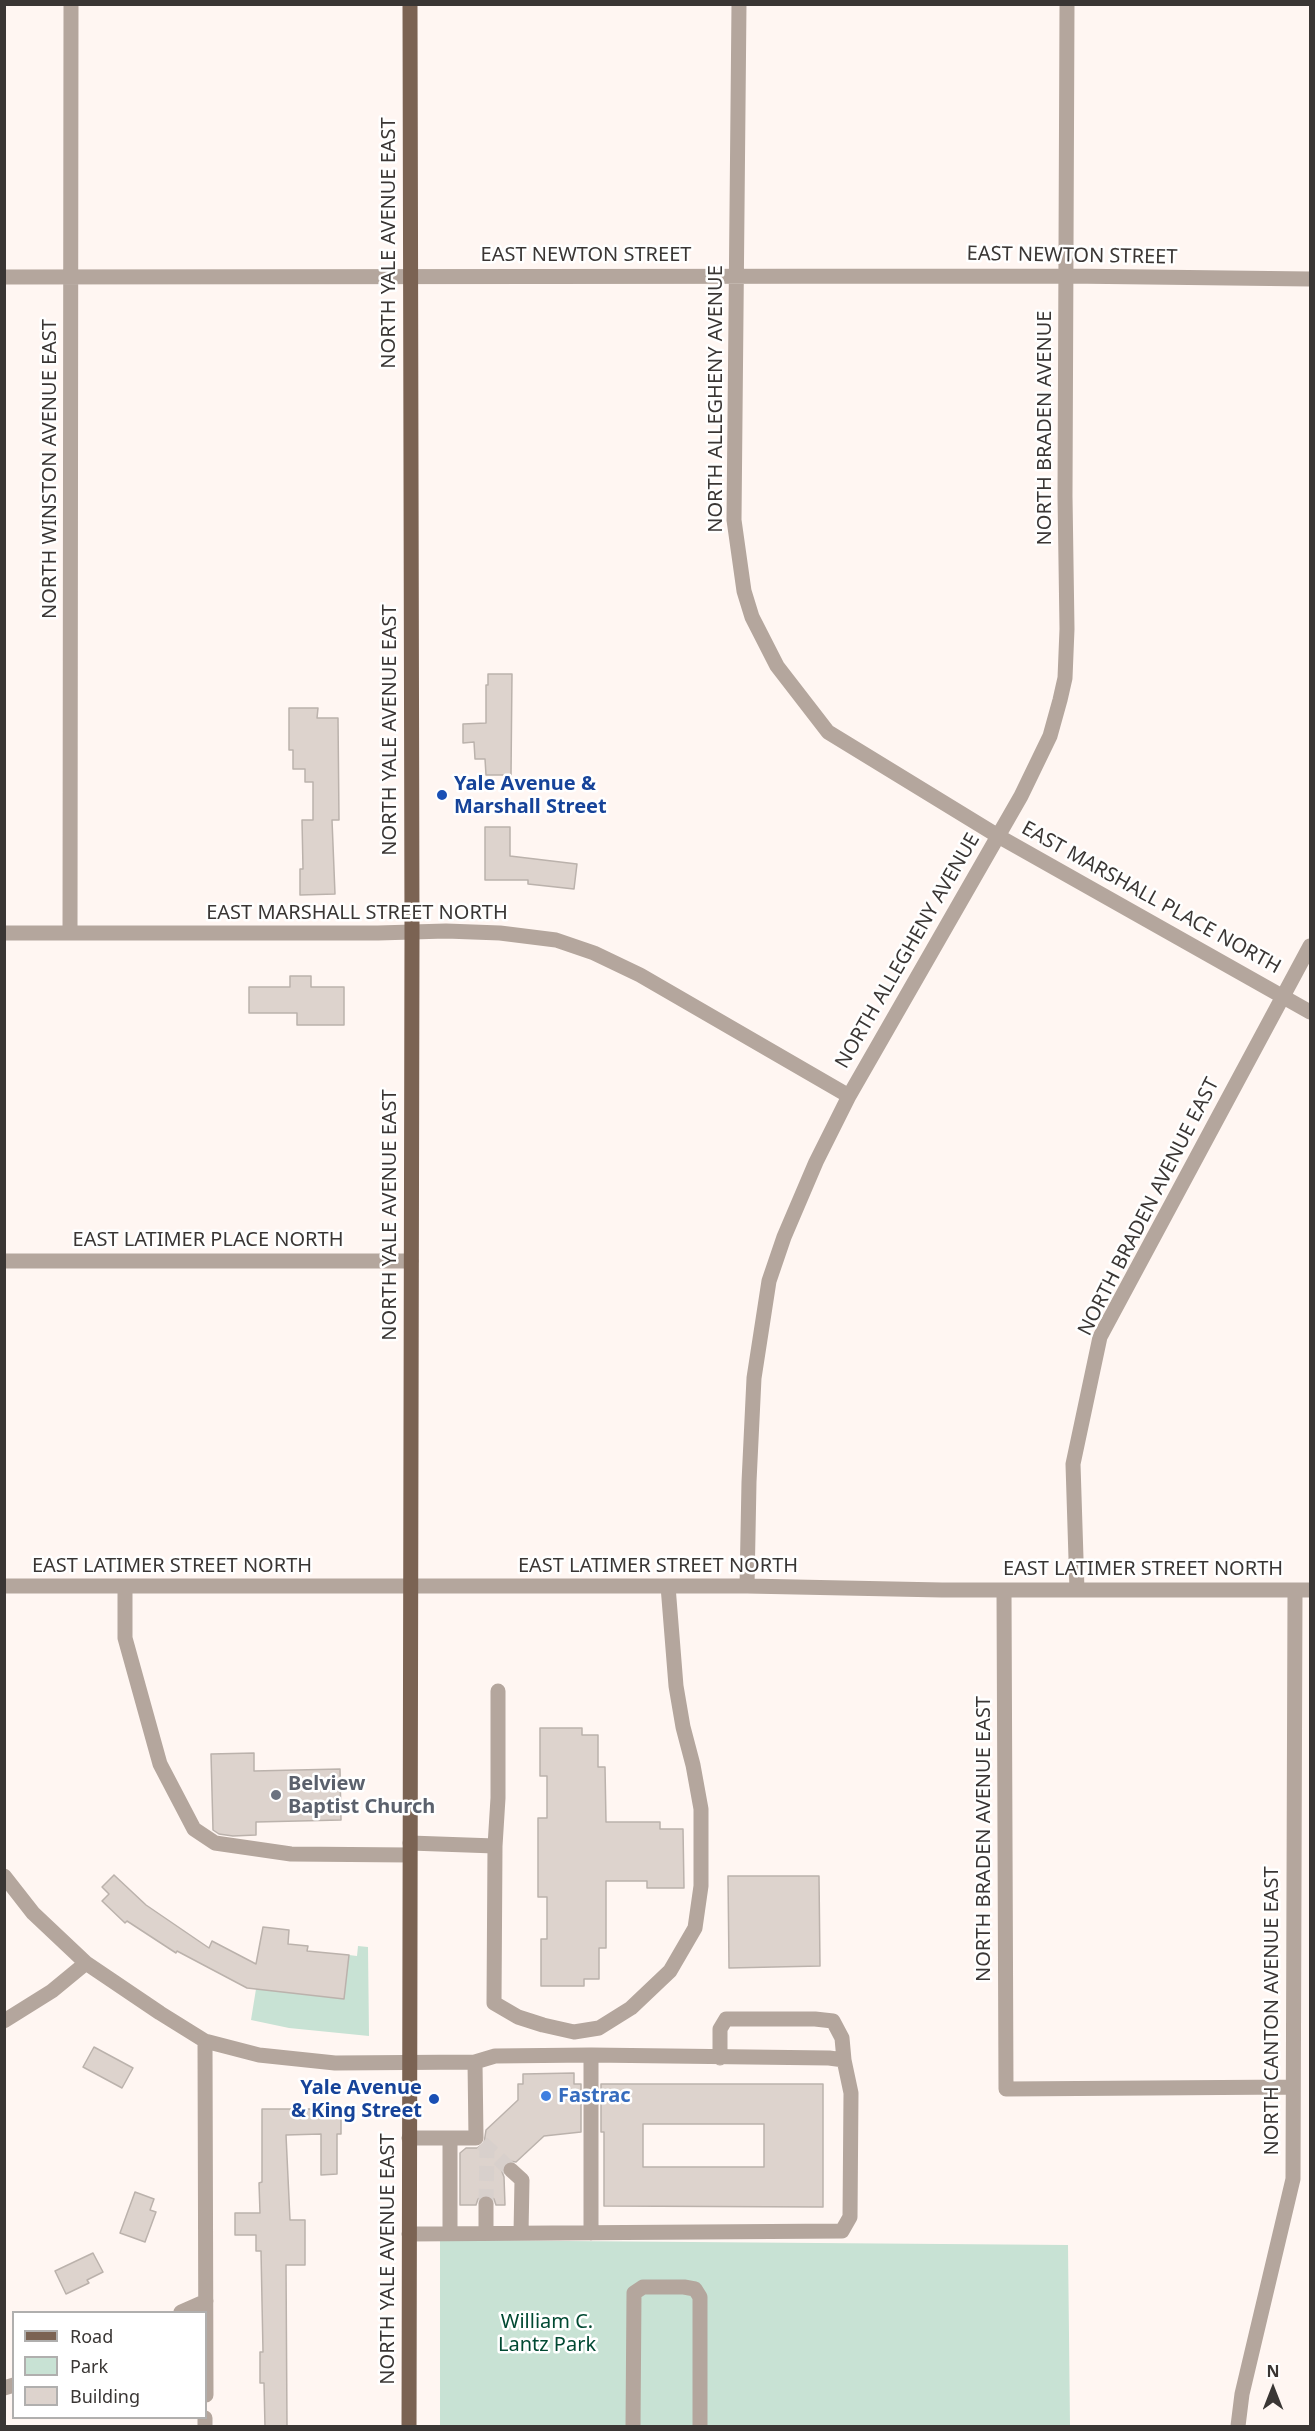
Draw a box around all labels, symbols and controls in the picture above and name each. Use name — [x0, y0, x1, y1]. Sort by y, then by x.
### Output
street label: NORTH YALE AVENUE EAST — [377, 117, 401, 369]
street label: EAST NEWTON STREET — [966, 242, 1178, 270]
street label: EAST NEWTON STREET — [481, 243, 691, 267]
street label: NORTH ALLEGHENY AVENUE — [704, 265, 728, 533]
street label: NORTH BRADEN AVENUE — [1033, 311, 1057, 545]
street label: NORTH WINSTON AVENUE EAST — [38, 319, 62, 619]
street label: NORTH YALE AVENUE EAST — [378, 604, 402, 856]
place label: Yale Avenue & Marshall Street — [454, 772, 607, 819]
marker: Yale Avenue & Marshall Street — [435, 788, 449, 802]
street label: EAST MARSHALL PLACE NORTH — [1017, 817, 1285, 979]
street label: NORTH ALLEGHENY AVENUE — [831, 829, 985, 1073]
street label: EAST MARSHALL STREET NORTH — [206, 901, 508, 925]
street label: NORTH BRADEN AVENUE EAST — [1073, 1074, 1225, 1340]
street label: NORTH YALE AVENUE EAST — [378, 1089, 402, 1341]
street label: EAST LATIMER PLACE NORTH — [73, 1228, 343, 1252]
street label: EAST LATIMER STREET NORTH — [32, 1554, 312, 1578]
street label: EAST LATIMER STREET NORTH — [518, 1554, 798, 1578]
street label: EAST LATIMER STREET NORTH — [1003, 1557, 1283, 1581]
street label: NORTH BRADEN AVENUE EAST — [972, 1696, 996, 1982]
place label: Belview Baptist Church — [288, 1772, 435, 1819]
marker: Belview Baptist Church — [269, 1788, 283, 1802]
street label: NORTH CANTON AVENUE EAST — [1260, 1867, 1284, 2155]
place label: Yale Avenue & King Street — [291, 2076, 422, 2123]
place label: Fastrac — [558, 2084, 631, 2108]
marker: Fastrac — [539, 2089, 553, 2103]
marker: Yale Avenue & King Street — [427, 2092, 441, 2106]
street label: NORTH YALE AVENUE EAST — [376, 2133, 400, 2385]
park label: William C. Lantz Park — [498, 2310, 596, 2357]
legend — [12, 2311, 207, 2419]
text: Road — [70, 2324, 113, 2348]
text: Park — [70, 2354, 108, 2378]
north arrow — [1243, 2359, 1303, 2419]
text: N — [1266, 2360, 1280, 2382]
text: Building — [70, 2384, 140, 2408]

